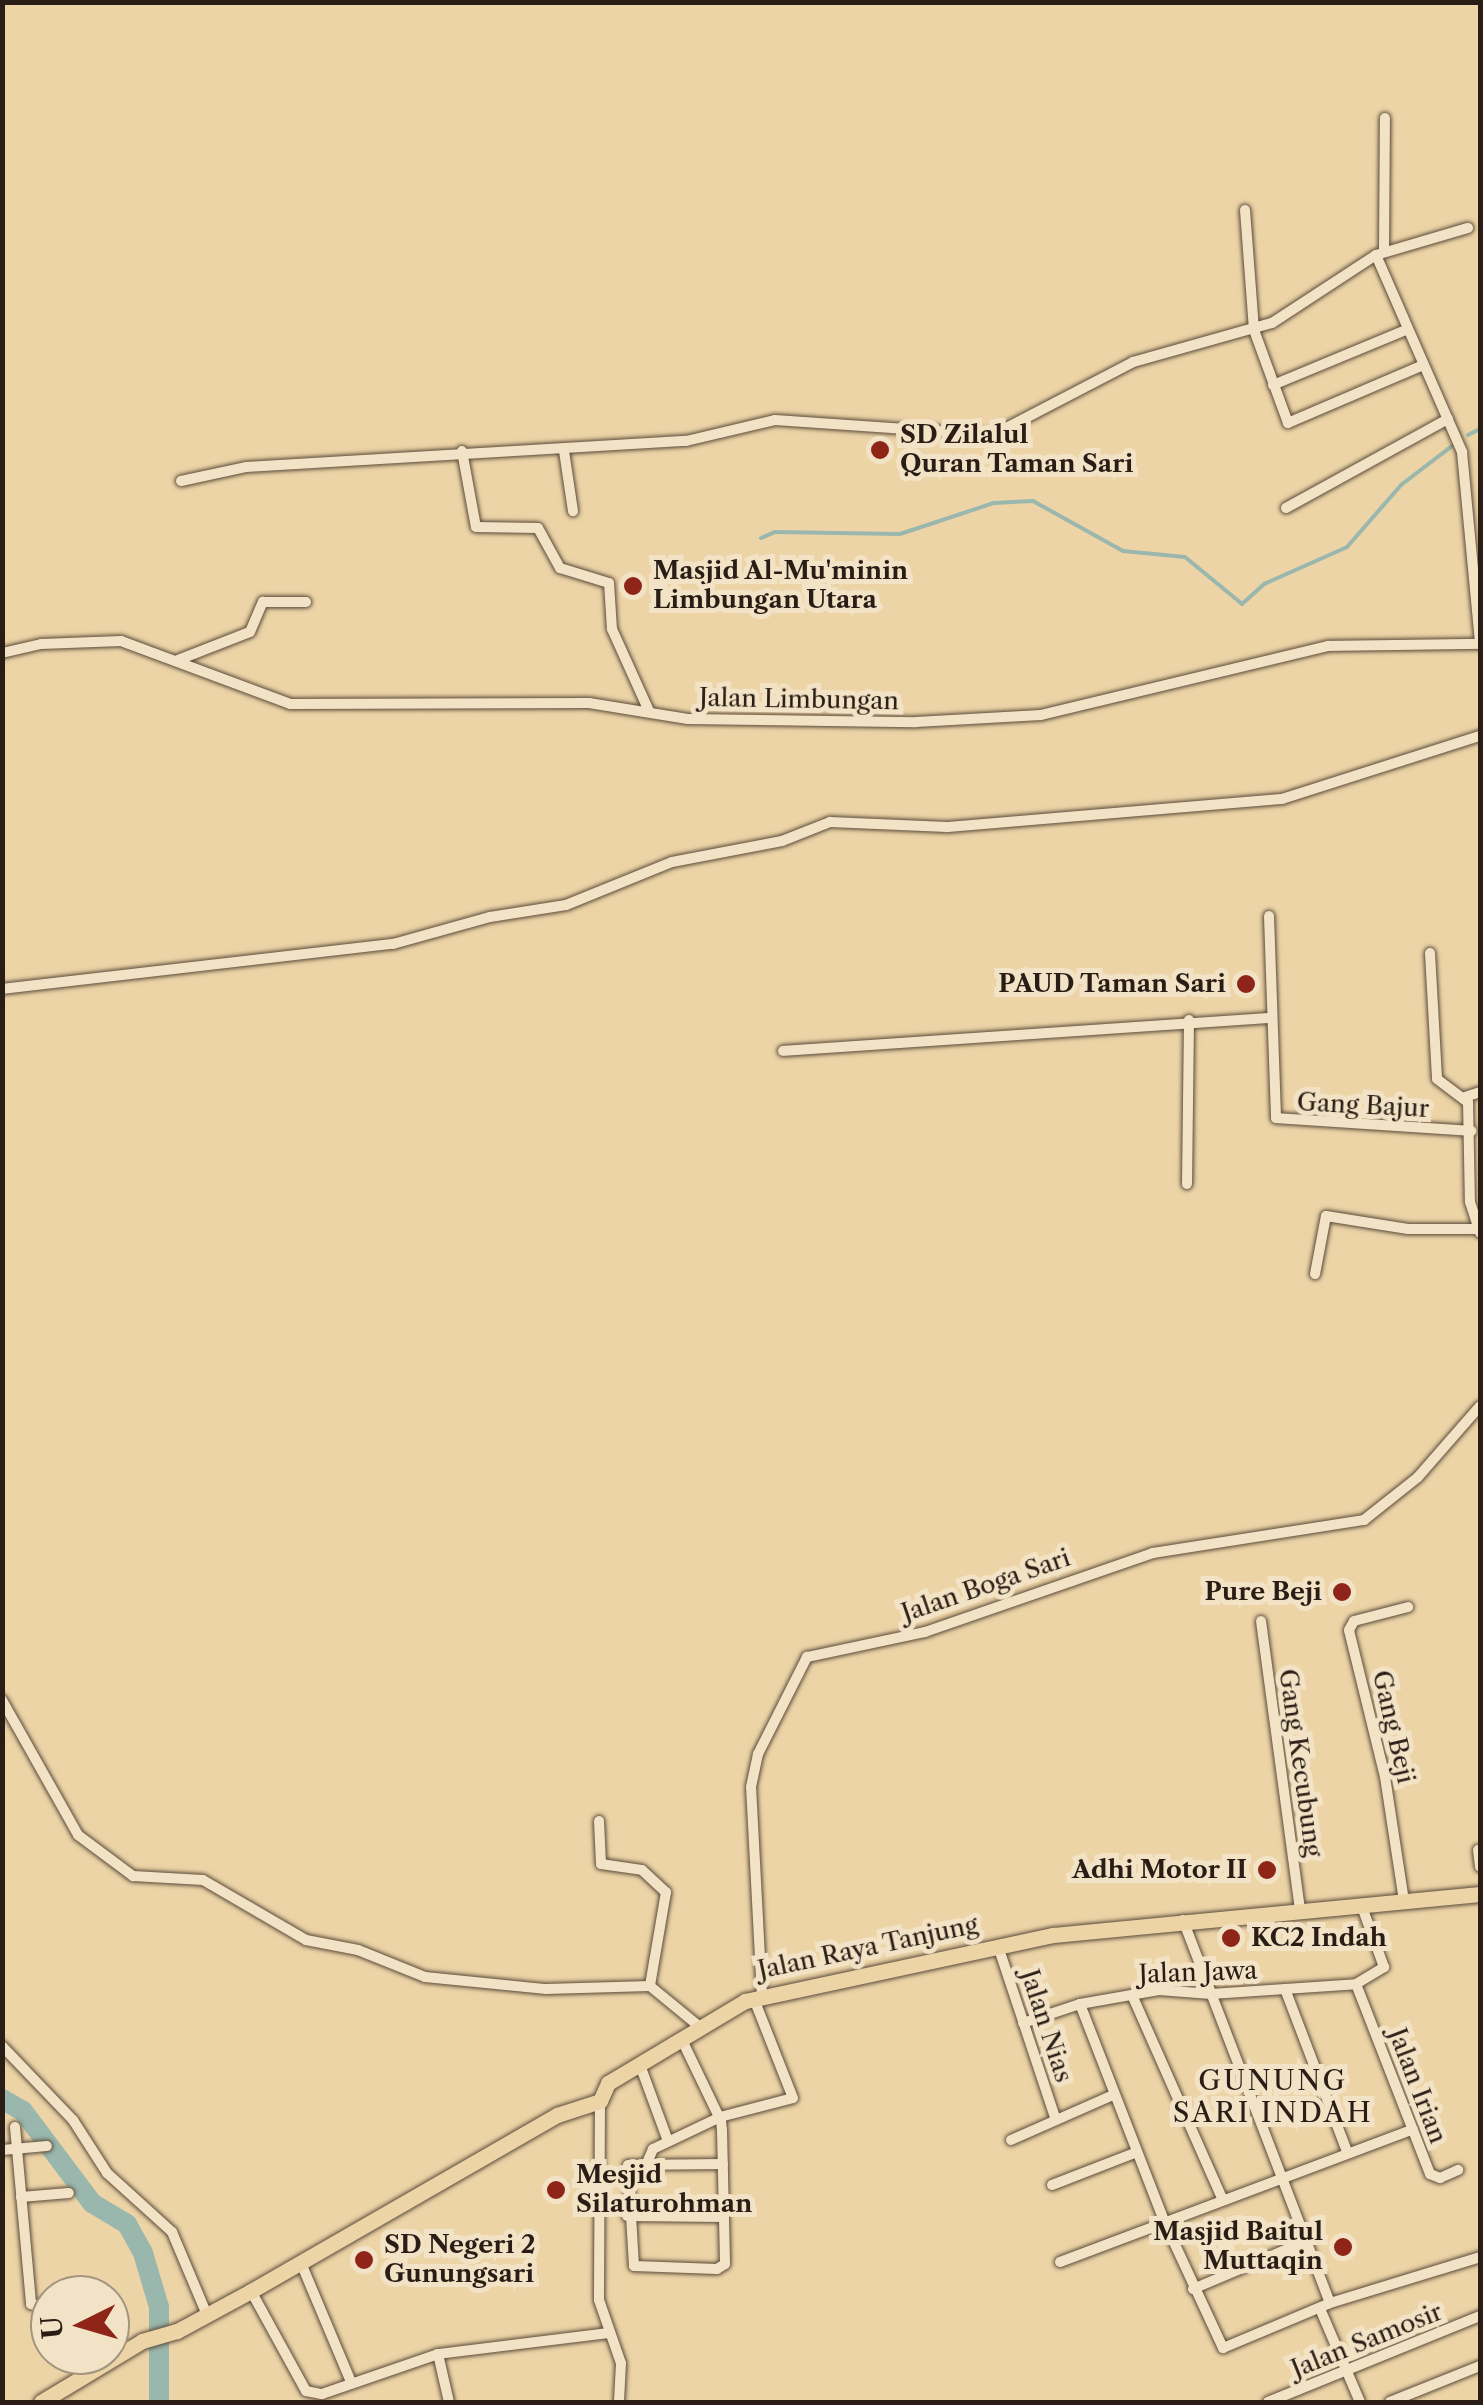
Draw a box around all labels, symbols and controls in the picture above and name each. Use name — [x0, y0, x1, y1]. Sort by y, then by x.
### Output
place label: SD Zilalul Quran Taman Sari — [900, 421, 1134, 480]
marker: SD Zilalul Quran Taman Sari — [869, 439, 891, 461]
place label: Masjid Al-Mu'minin Limbungan Utara — [653, 557, 909, 616]
marker: Masjid Al-Mu'minin Limbungan Utara — [622, 575, 644, 597]
street label: Jalan Limbungan — [699, 683, 899, 717]
place label: PAUD Taman Sari — [998, 969, 1226, 999]
marker: PAUD Taman Sari — [1235, 973, 1257, 995]
street label: Gang Bajur — [1296, 1088, 1430, 1124]
street label: Jalan Boga Sari — [898, 1543, 1074, 1629]
place label: Pure Beji — [1205, 1577, 1322, 1607]
marker: Pure Beji — [1331, 1581, 1353, 1603]
street label: Gang Kecubung — [1272, 1667, 1328, 1859]
street label: Gang Beji — [1365, 1668, 1421, 1786]
place label: Adhi Motor II — [1072, 1855, 1247, 1885]
marker: Adhi Motor II — [1256, 1859, 1278, 1881]
street label: Jalan Raya Tanjung — [755, 1910, 981, 1986]
place label: KC2 Indah — [1251, 1923, 1387, 1953]
marker: KC2 Indah — [1220, 1927, 1242, 1949]
street label: Jalan Jawa — [1138, 1956, 1258, 1990]
street label: Jalan Nias — [1014, 1966, 1078, 2086]
street label: Jalan Irian — [1381, 2024, 1453, 2148]
district label: GUNUNG SARI INDAH — [1173, 2063, 1373, 2129]
place label: Mesjid Silaturohman — [576, 2161, 752, 2220]
marker: Mesjid Silaturohman — [545, 2179, 567, 2201]
place label: Masjid Baitul Muttaqin — [1153, 2218, 1323, 2277]
place label: SD Negeri 2 Gunungsari — [384, 2231, 535, 2290]
marker: Masjid Baitul Muttaqin — [1332, 2236, 1354, 2258]
marker: SD Negeri 2 Gunungsari — [353, 2249, 375, 2271]
north arrow — [30, 2275, 130, 2375]
street label: Jalan Samosir — [1287, 2297, 1447, 2385]
text: U — [34, 2315, 70, 2340]

